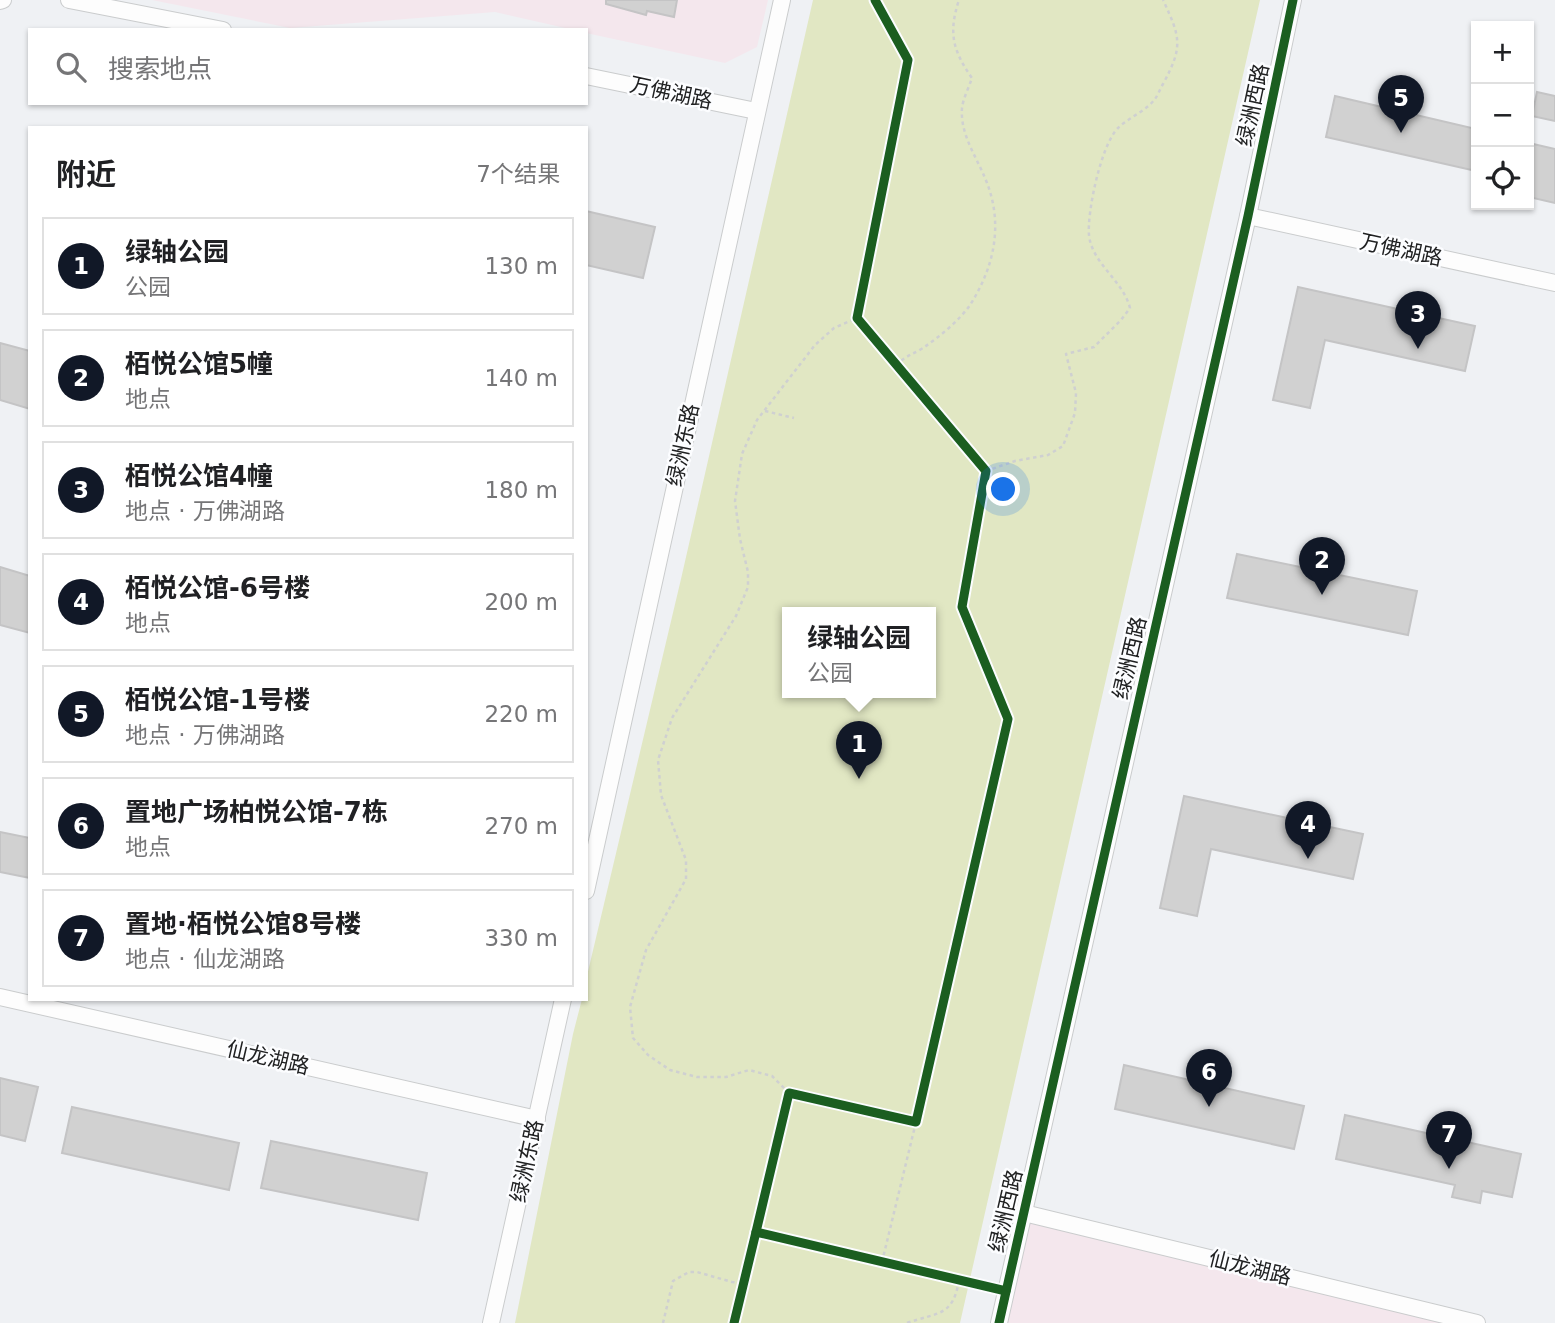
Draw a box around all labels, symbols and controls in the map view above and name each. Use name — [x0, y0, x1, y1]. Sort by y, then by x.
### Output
map controls — [1471, 21, 1534, 210]
button: + — [1471, 21, 1534, 84]
search box — [28, 28, 588, 105]
icon: search — [52, 48, 90, 86]
text: 搜索地点 — [108, 54, 212, 84]
street label: 绿洲西路 — [1233, 61, 1273, 149]
street label: 万佛湖路 — [627, 73, 715, 113]
pin: 5 — [1378, 75, 1424, 133]
button: − — [1471, 84, 1534, 147]
button: locate — [1471, 147, 1534, 210]
text: 附近 — [56, 157, 116, 192]
text: 7个结果 — [476, 161, 560, 187]
street label: 万佛湖路 — [1357, 230, 1445, 270]
text: 绿轴公园 — [125, 237, 229, 267]
text: 1 — [73, 253, 89, 279]
text: 130 m — [484, 253, 558, 279]
text: 公园 — [125, 274, 171, 300]
pin: 3 — [1395, 291, 1441, 349]
text: 栢悦公馆5幢 — [125, 349, 273, 379]
text: 2 — [73, 365, 89, 391]
text: 140 m — [484, 365, 558, 391]
text: 地点 — [125, 386, 171, 412]
street label: 绿洲东路 — [663, 401, 703, 489]
text: 栢悦公馆4幢 — [125, 461, 273, 491]
your location — [986, 472, 1020, 506]
text: 3 — [73, 477, 89, 503]
text: 180 m — [484, 477, 558, 503]
text: 地点 · 万佛湖路 — [125, 498, 285, 524]
pin: 2 — [1299, 537, 1345, 595]
text: 栢悦公馆-6号楼 — [125, 573, 310, 603]
text: 4 — [73, 589, 89, 615]
text: 200 m — [484, 589, 558, 615]
popup — [782, 607, 936, 698]
text: 地点 — [125, 610, 171, 636]
street label: 绿洲西路 — [1109, 614, 1151, 702]
text: 绿轴公园 — [807, 623, 911, 653]
text: 公园 — [807, 660, 853, 686]
text: 栢悦公馆-1号楼 — [125, 685, 310, 715]
text: 5 — [73, 701, 89, 727]
text: 220 m — [484, 701, 558, 727]
pin: 1 — [836, 721, 882, 779]
text: 地点 · 万佛湖路 — [125, 722, 285, 748]
text: 置地广场柏悦公馆-7栋 — [125, 797, 388, 827]
pin: 4 — [1285, 801, 1331, 859]
text: 6 — [73, 813, 89, 839]
text: 270 m — [484, 813, 558, 839]
text: 地点 — [125, 834, 171, 860]
text: 置地·栢悦公馆8号楼 — [125, 909, 361, 939]
text: 7 — [73, 925, 89, 951]
text: 330 m — [484, 925, 558, 951]
text: 地点 · 仙龙湖路 — [125, 946, 285, 972]
street label: 仙龙湖路 — [224, 1037, 312, 1079]
pin: 6 — [1186, 1049, 1232, 1107]
pin: 7 — [1426, 1111, 1472, 1169]
street label: 绿洲东路 — [507, 1117, 547, 1205]
street label: 绿洲西路 — [985, 1167, 1027, 1255]
street label: 仙龙湖路 — [1206, 1246, 1294, 1290]

